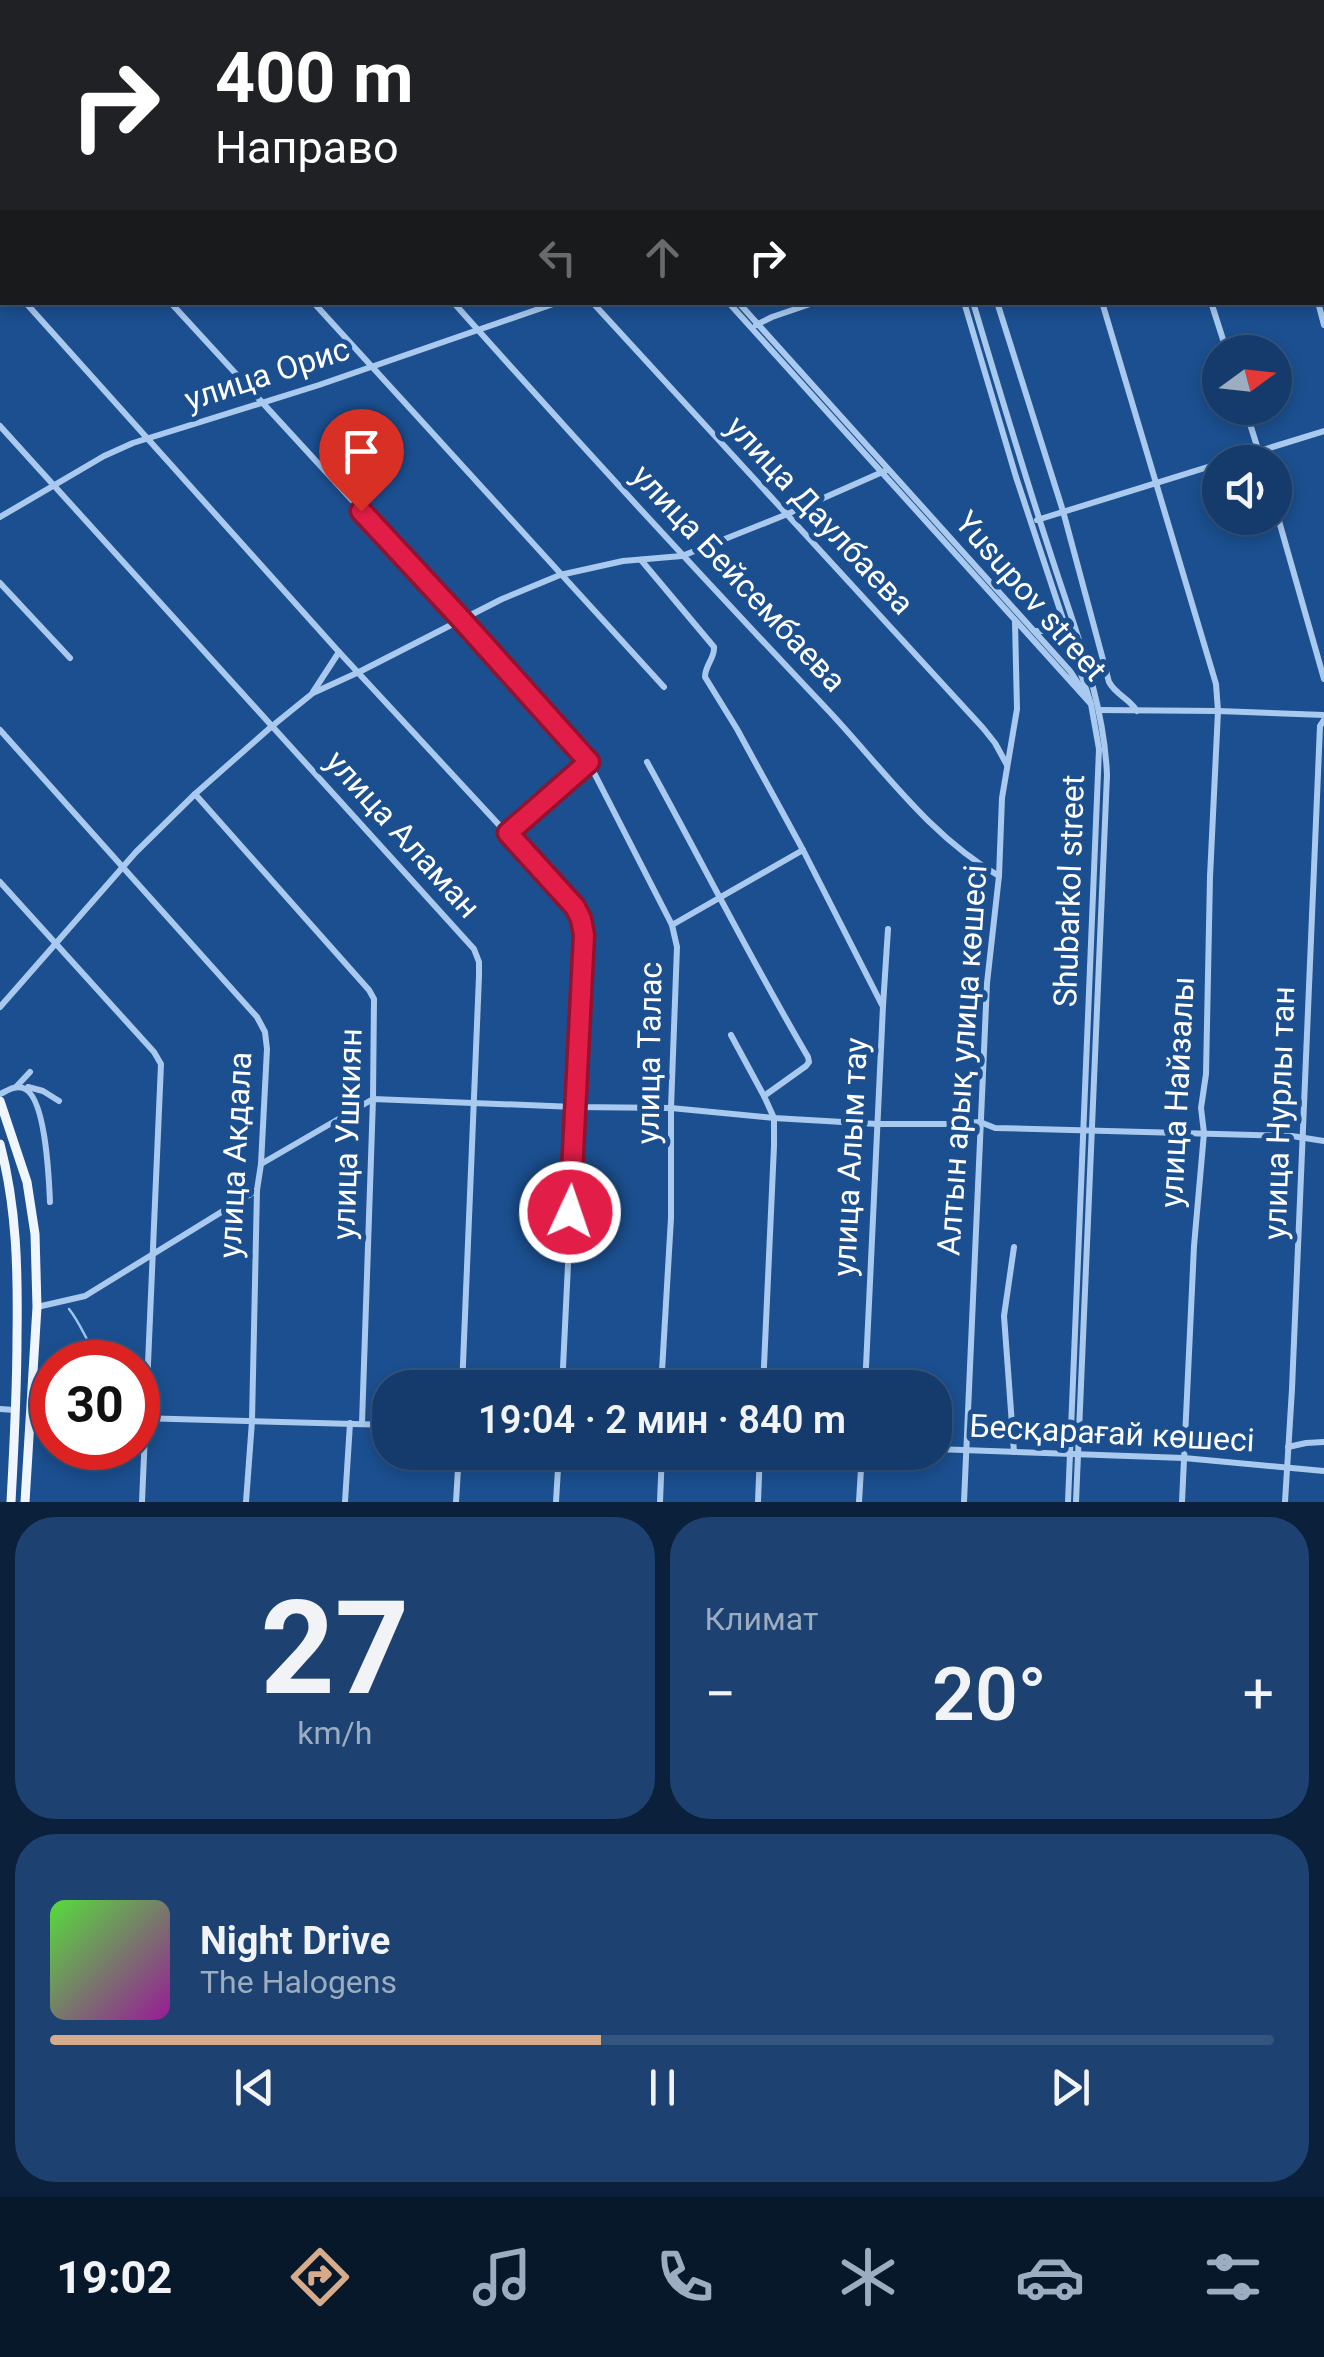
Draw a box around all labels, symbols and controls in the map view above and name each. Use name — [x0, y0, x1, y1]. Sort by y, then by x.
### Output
text: 400 m — [215, 37, 414, 119]
icon: right — [50, 40, 180, 170]
text: Направо — [215, 121, 399, 174]
icon: left — [530, 230, 585, 285]
icon: ahead — [635, 230, 690, 285]
icon: right — [740, 230, 795, 285]
street label: улица Орис — [180, 330, 354, 418]
north arrow — [1202, 335, 1292, 425]
map controls — [1202, 335, 1292, 535]
street label: улица Даулбаева — [718, 408, 922, 622]
pin — [319, 409, 404, 512]
icon: arrive — [334, 424, 389, 479]
button: sound — [1202, 445, 1292, 535]
street label: улица Бейсембаева — [624, 457, 854, 699]
street label: Yusupov street — [947, 504, 1115, 688]
street label: улица Аламан — [318, 742, 488, 926]
street label: Shubarkol street — [1046, 774, 1092, 1008]
street label: Алтын арық улица көшесі — [929, 863, 995, 1257]
street label: улица Талас — [628, 961, 670, 1145]
street label: улица Найзалы — [1152, 975, 1202, 1209]
street label: улица Нурлы тан — [1256, 986, 1302, 1240]
street label: улица Ушкиян — [324, 1027, 370, 1241]
street label: улица Алым тау — [825, 1036, 875, 1278]
street label: улица Акдала — [211, 1051, 259, 1259]
position arrow — [518, 1160, 622, 1264]
speed limit sign: 30 — [30, 1340, 160, 1470]
text: 19:04 · 2 мин · 840 m — [478, 1398, 846, 1442]
street label: Бесқарағай көшесі — [968, 1407, 1256, 1459]
text: 27 — [260, 1572, 409, 1725]
text: Климат — [705, 1600, 818, 1638]
text: 20° — [932, 1650, 1047, 1738]
text: − — [705, 1662, 736, 1726]
text: + — [1243, 1662, 1274, 1726]
text: km/h — [297, 1714, 372, 1752]
text: Night Drive — [200, 1919, 390, 1963]
text: The Halogens — [200, 1963, 397, 2001]
icon: previous — [227, 2060, 282, 2115]
icon: pause — [635, 2060, 690, 2115]
icon: next — [1043, 2060, 1098, 2115]
icon: directions — [285, 2242, 355, 2312]
icon: music — [467, 2242, 537, 2312]
icon: phone — [650, 2242, 720, 2312]
icon: climate — [833, 2242, 903, 2312]
icon: car — [1015, 2242, 1085, 2312]
icon: filters — [1198, 2242, 1268, 2312]
text: 19:02 — [56, 2251, 172, 2304]

